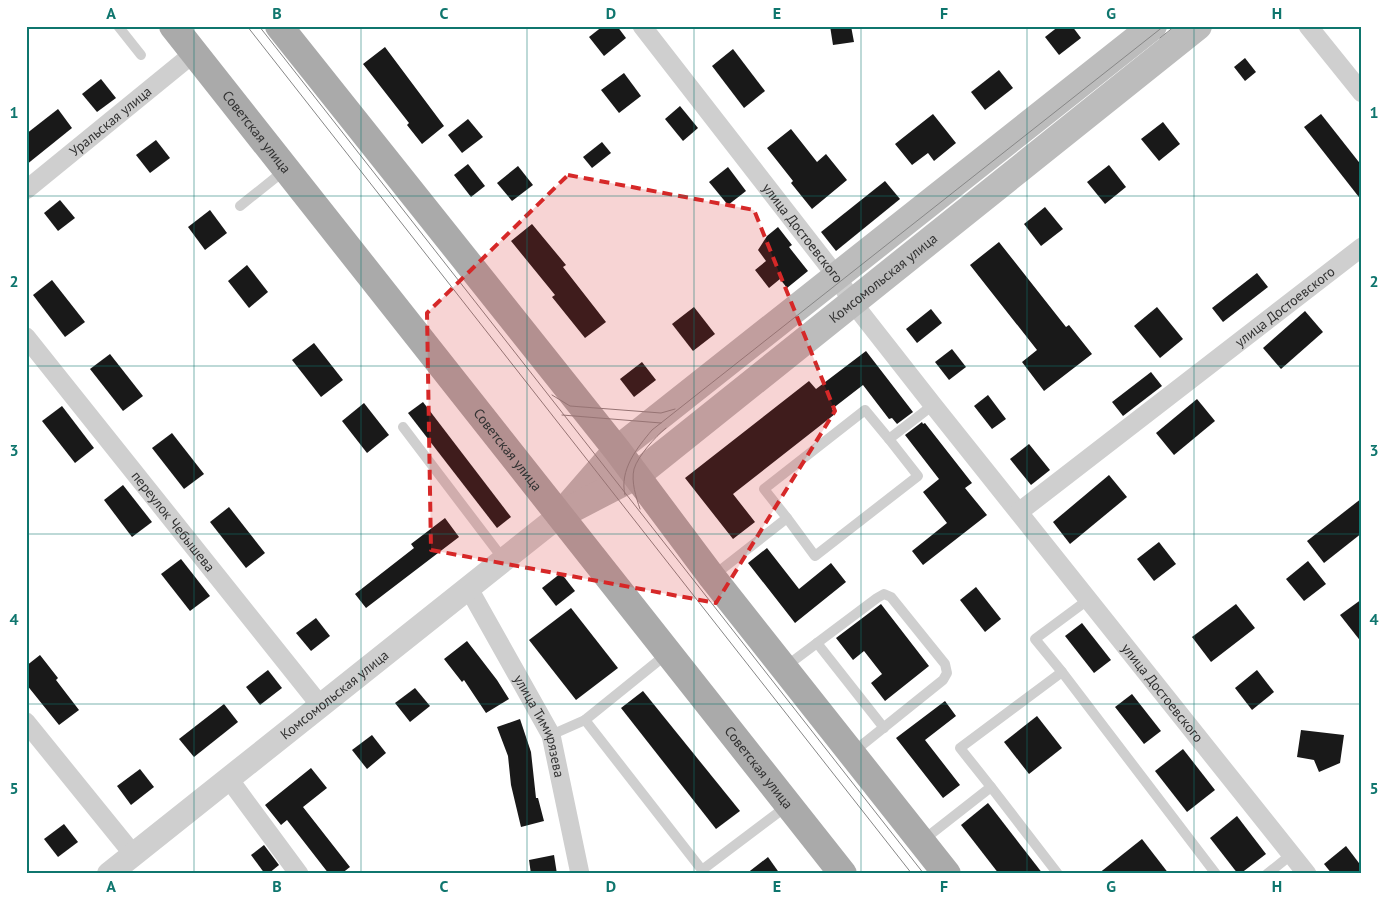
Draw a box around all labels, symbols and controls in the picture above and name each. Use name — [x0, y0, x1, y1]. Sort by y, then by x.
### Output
text: A — [106, 3, 116, 23]
text: B — [272, 3, 282, 23]
text: C — [440, 3, 449, 23]
text: D — [606, 3, 616, 23]
text: E — [773, 3, 781, 23]
text: F — [940, 3, 948, 23]
text: G — [1106, 3, 1116, 23]
text: H — [1272, 3, 1282, 23]
street label: Уральская улица — [66, 82, 155, 160]
street label: Советская улица — [218, 87, 295, 177]
text: 1 — [9, 102, 19, 122]
text: 1 — [1369, 102, 1379, 122]
street label: улица Достоевского — [758, 179, 847, 286]
street label: Комсомольская улица — [825, 229, 941, 327]
street label: улица Достоевского — [1231, 262, 1338, 351]
text: 2 — [9, 271, 19, 291]
text: 2 — [1369, 271, 1379, 291]
street label: Советская улица — [470, 405, 546, 495]
text: 3 — [9, 440, 19, 460]
text: 3 — [1369, 440, 1379, 460]
street label: переулок Чебышева — [128, 467, 219, 576]
text: 4 — [9, 609, 19, 629]
text: 4 — [1369, 609, 1379, 629]
street label: улица Достоевского — [1118, 640, 1207, 746]
street label: Комсомольская улица — [276, 646, 392, 743]
street label: улица Тимирязева — [510, 671, 569, 779]
street label: Советская улица — [721, 722, 797, 813]
text: 5 — [9, 778, 19, 798]
text: 5 — [1369, 778, 1379, 798]
text: A — [106, 876, 116, 896]
text: B — [272, 876, 282, 896]
text: C — [440, 876, 449, 896]
text: D — [606, 876, 616, 896]
text: E — [773, 876, 781, 896]
text: F — [940, 876, 948, 896]
text: G — [1106, 876, 1116, 896]
text: H — [1272, 876, 1282, 896]

